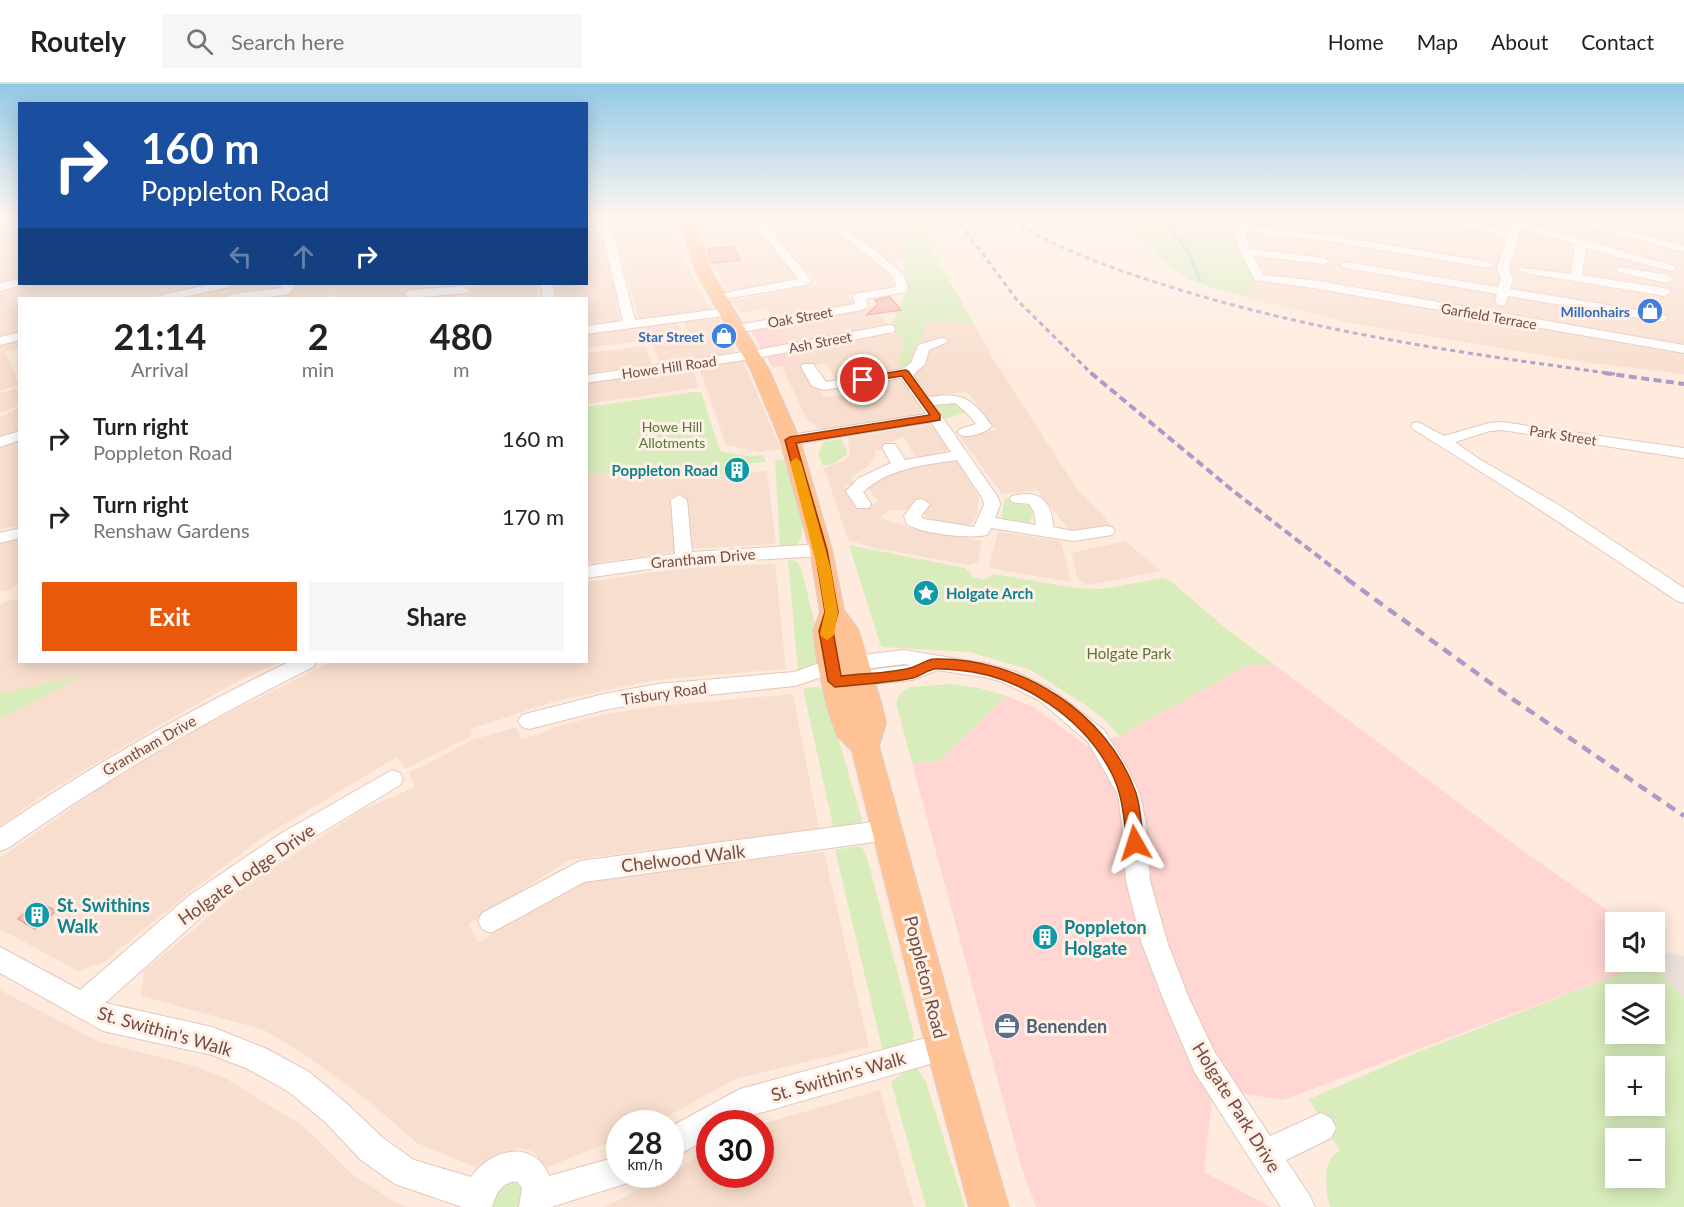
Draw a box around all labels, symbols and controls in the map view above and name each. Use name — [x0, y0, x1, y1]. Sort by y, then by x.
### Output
search box — [162, 14, 582, 68]
text: Routely — [30, 24, 126, 58]
icon: search — [183, 25, 216, 58]
text: Search here — [231, 28, 344, 55]
text: Home — [1328, 29, 1384, 54]
text: Map — [1417, 29, 1458, 54]
text: About — [1491, 29, 1548, 54]
text: Contact — [1581, 29, 1654, 54]
text: 160 m — [141, 123, 259, 173]
icon: right — [42, 126, 120, 204]
text: Poppleton Road — [141, 174, 329, 207]
icon: left — [224, 240, 257, 273]
icon: ahead — [287, 240, 320, 273]
icon: right — [350, 240, 383, 273]
shop icon: Millonhairs — [1635, 296, 1665, 326]
street label: Garfield Terrace — [1440, 299, 1538, 333]
street label: Oak Street — [766, 303, 834, 331]
place label: Millonhairs — [1561, 303, 1630, 320]
text: 21:14 — [114, 314, 206, 358]
text: 2 — [308, 314, 329, 358]
text: 480 — [430, 314, 492, 358]
shop icon: Star Street — [709, 321, 739, 351]
place label: Star Street — [638, 328, 705, 345]
street label: Ash Street — [787, 328, 853, 356]
street label: Howe Hill Road — [621, 352, 717, 382]
pin — [837, 354, 888, 405]
text: Arrival — [131, 357, 189, 381]
text: min — [302, 357, 334, 381]
text: m — [453, 357, 469, 381]
icon: arrive — [846, 363, 879, 396]
text: Turn right — [93, 413, 188, 440]
park label: Howe Hill Allotments — [639, 418, 705, 451]
street label: Park Street — [1528, 421, 1598, 449]
icon: right — [42, 422, 75, 455]
text: 160 m — [502, 425, 564, 452]
text: Poppleton Road — [93, 440, 233, 464]
building icon: Poppleton Road — [722, 455, 752, 485]
place label: Poppleton Road — [612, 461, 718, 479]
text: Turn right — [93, 491, 188, 518]
icon: right — [42, 500, 75, 533]
text: 170 m — [502, 503, 564, 530]
text: Renshaw Gardens — [93, 518, 250, 542]
street label: Grantham Drive — [650, 544, 756, 572]
place icon: Holgate Arch — [911, 578, 941, 608]
button: Exit — [42, 582, 297, 651]
button: Share — [309, 582, 564, 651]
place label: Holgate Arch — [946, 584, 1033, 602]
park label: Holgate Park — [1087, 644, 1172, 662]
street label: Tisbury Road — [620, 678, 708, 708]
street label: Grantham Drive — [99, 711, 199, 779]
position arrow — [1103, 811, 1167, 875]
street label: Holgate Lodge Drive — [173, 819, 319, 929]
street label: Chelwood Walk — [620, 839, 747, 877]
place label: St. Swithins Walk — [57, 894, 150, 937]
building icon: St. Swithins Walk — [22, 900, 52, 930]
map controls — [1605, 912, 1665, 1188]
button: sound — [1605, 912, 1665, 972]
street label: Poppleton Road — [900, 913, 952, 1041]
place label: Poppleton Holgate — [1064, 916, 1147, 959]
building icon: Poppleton Holgate — [1030, 922, 1060, 952]
button: layers — [1605, 984, 1665, 1044]
street label: St. Swithin's Walk — [95, 1001, 236, 1061]
office icon: Benenden — [992, 1011, 1022, 1041]
place label: Benenden — [1026, 1015, 1107, 1037]
street label: Holgate Park Drive — [1188, 1038, 1286, 1176]
street label: St. Swithin's Walk — [768, 1046, 909, 1106]
button: + — [1605, 1056, 1665, 1116]
speed limit sign: 30 — [696, 1110, 774, 1188]
text: 28 — [628, 1124, 662, 1160]
button: − — [1605, 1128, 1665, 1188]
text: km/h — [627, 1155, 663, 1173]

